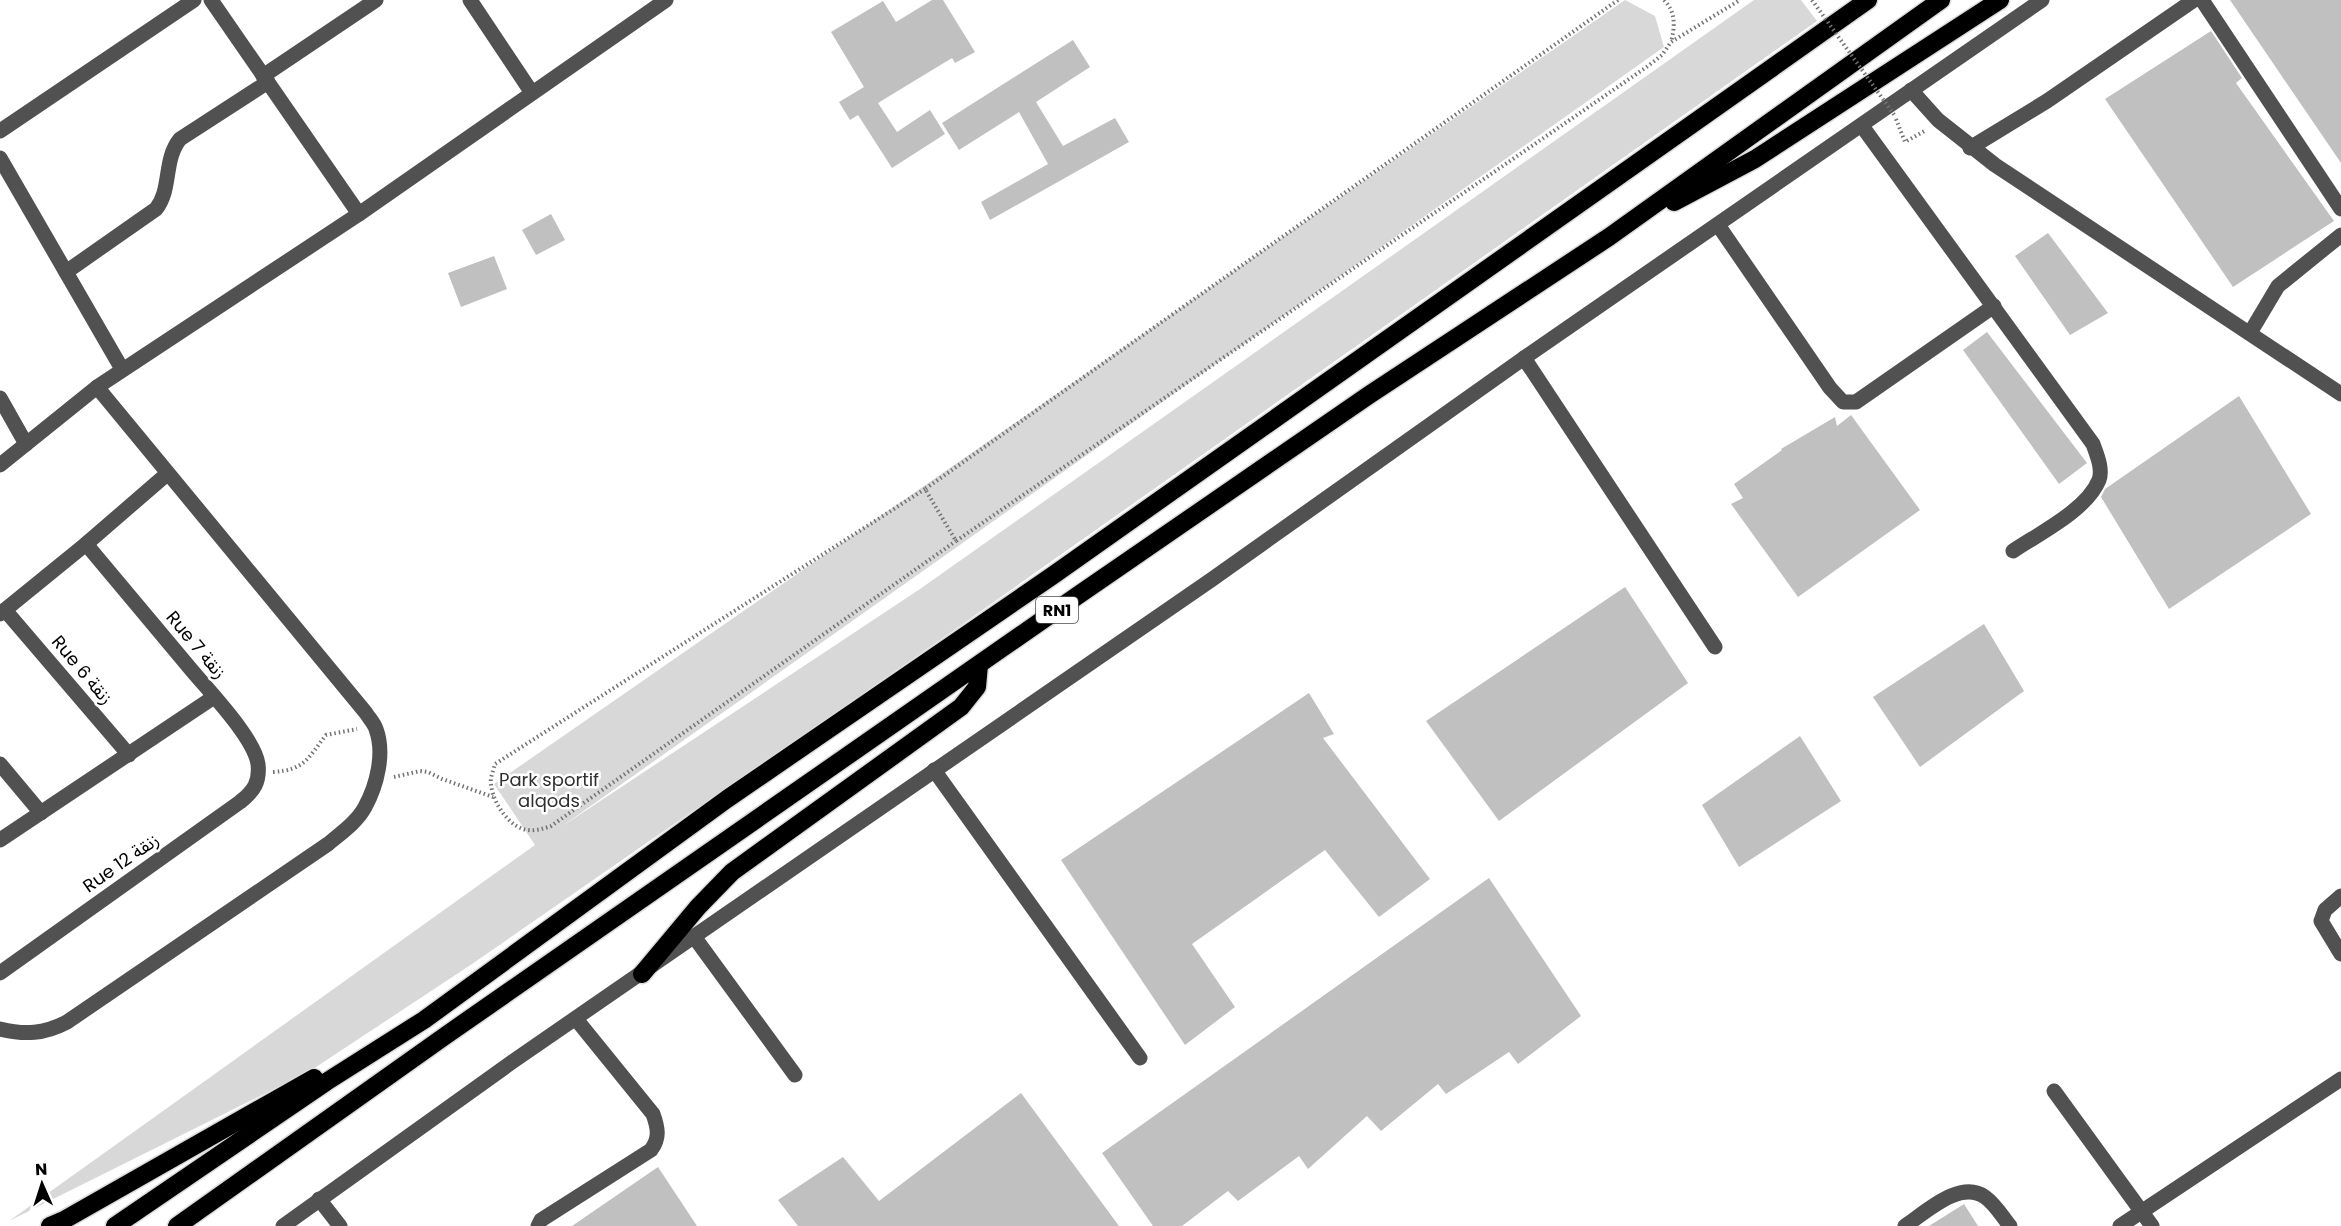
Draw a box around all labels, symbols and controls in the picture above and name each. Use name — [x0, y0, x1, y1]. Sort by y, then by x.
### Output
road number: RN1 — [1036, 597, 1078, 623]
street label: Rue 7 زنقة — [161, 605, 232, 684]
street label: Rue 6 زنقة — [46, 630, 119, 710]
park label: Park sportif alqods — [499, 767, 599, 813]
street label: Rue 12 زنقة — [78, 827, 164, 898]
north arrow — [12, 1154, 72, 1214]
text: N — [35, 1158, 48, 1181]

